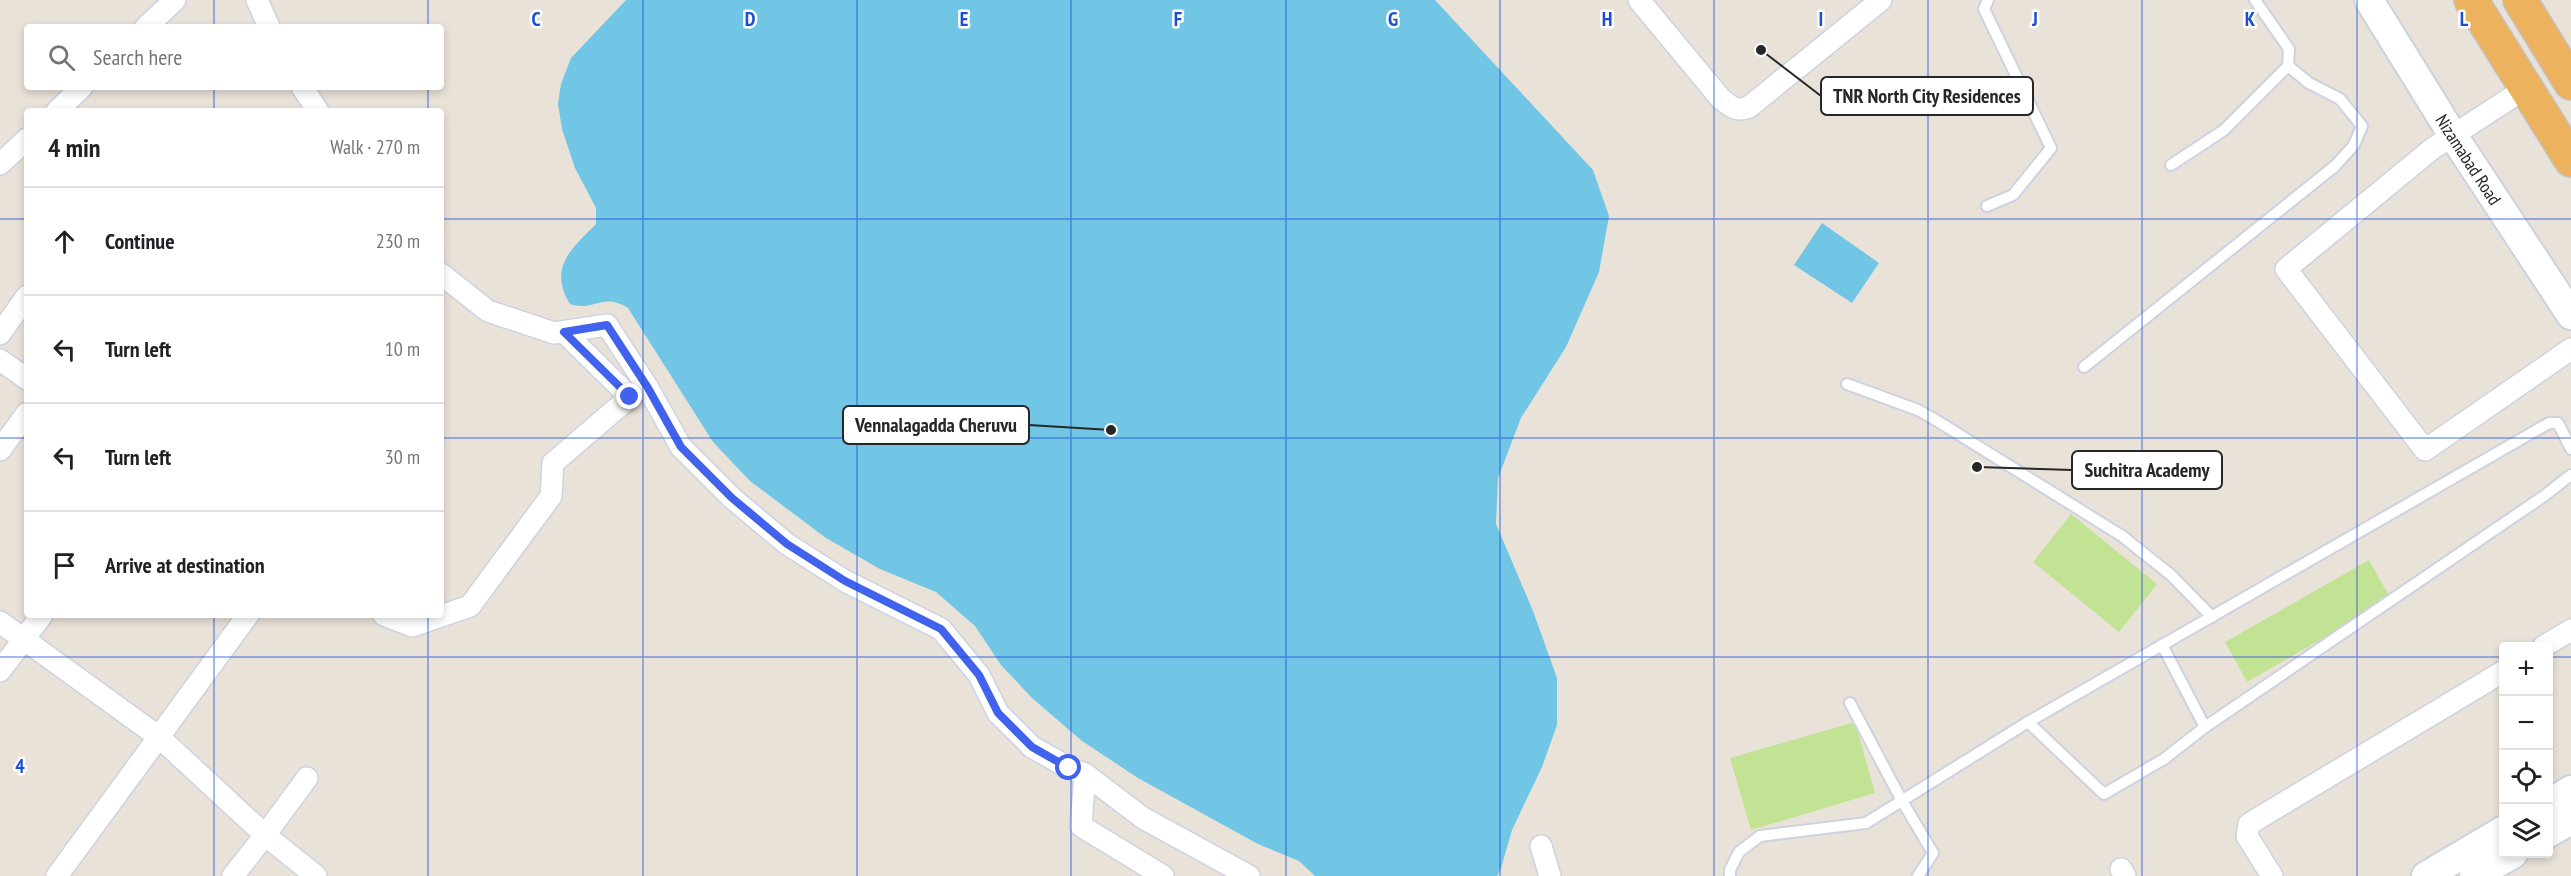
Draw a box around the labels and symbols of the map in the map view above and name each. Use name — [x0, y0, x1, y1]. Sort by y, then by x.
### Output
text: C — [531, 6, 541, 32]
text: D — [745, 6, 756, 32]
text: E — [960, 6, 968, 32]
text: F — [1174, 6, 1182, 32]
text: G — [1388, 6, 1398, 32]
text: H — [1602, 6, 1612, 32]
text: I — [1819, 6, 1823, 32]
text: J — [2031, 6, 2038, 32]
text: K — [2245, 6, 2256, 32]
text: L — [2460, 6, 2469, 32]
callout: TNR North City Residences — [1821, 77, 2033, 115]
text: TNR North City Residences — [1833, 83, 2021, 109]
street label: Nizamabad Road — [2431, 110, 2507, 209]
route end — [616, 383, 642, 409]
callout: Vennalagadda Cheruvu — [843, 406, 1029, 444]
text: Vennalagadda Cheruvu — [854, 412, 1017, 438]
callout: Suchitra Academy — [2072, 451, 2222, 489]
text: Suchitra Academy — [2084, 457, 2211, 483]
text: 4 — [15, 753, 25, 779]
route start — [1055, 754, 1081, 780]

